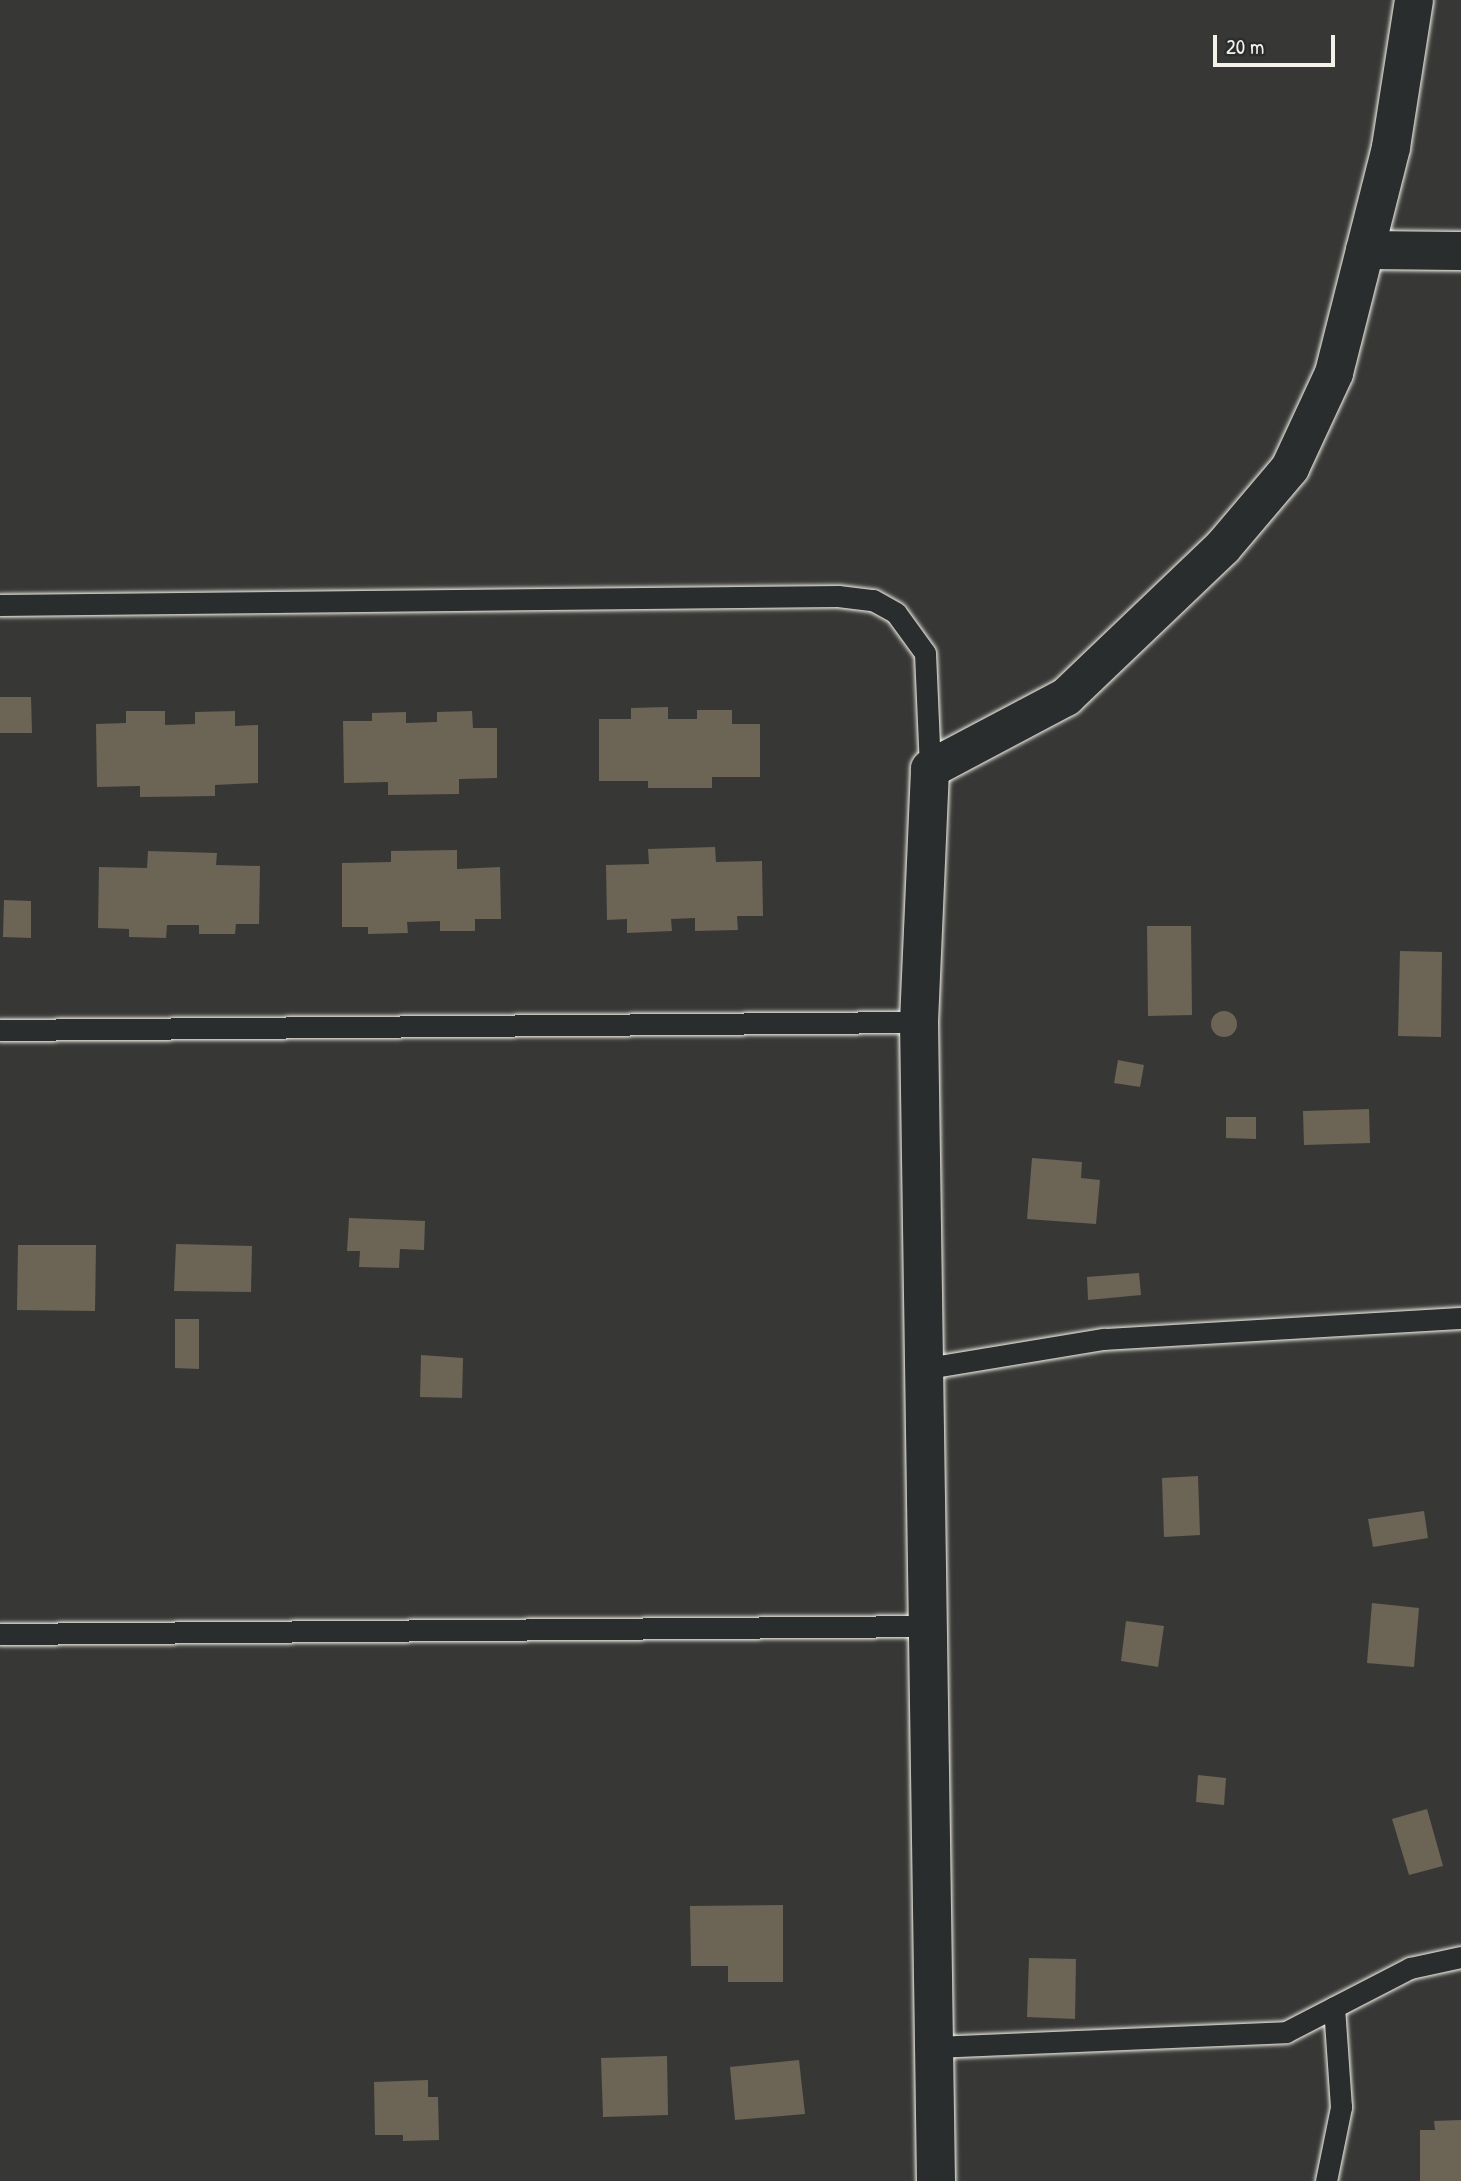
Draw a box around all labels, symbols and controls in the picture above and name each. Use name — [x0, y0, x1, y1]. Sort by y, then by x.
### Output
scale bar — [1216, 21, 1338, 65]
text: 20 m — [1226, 32, 1264, 61]

